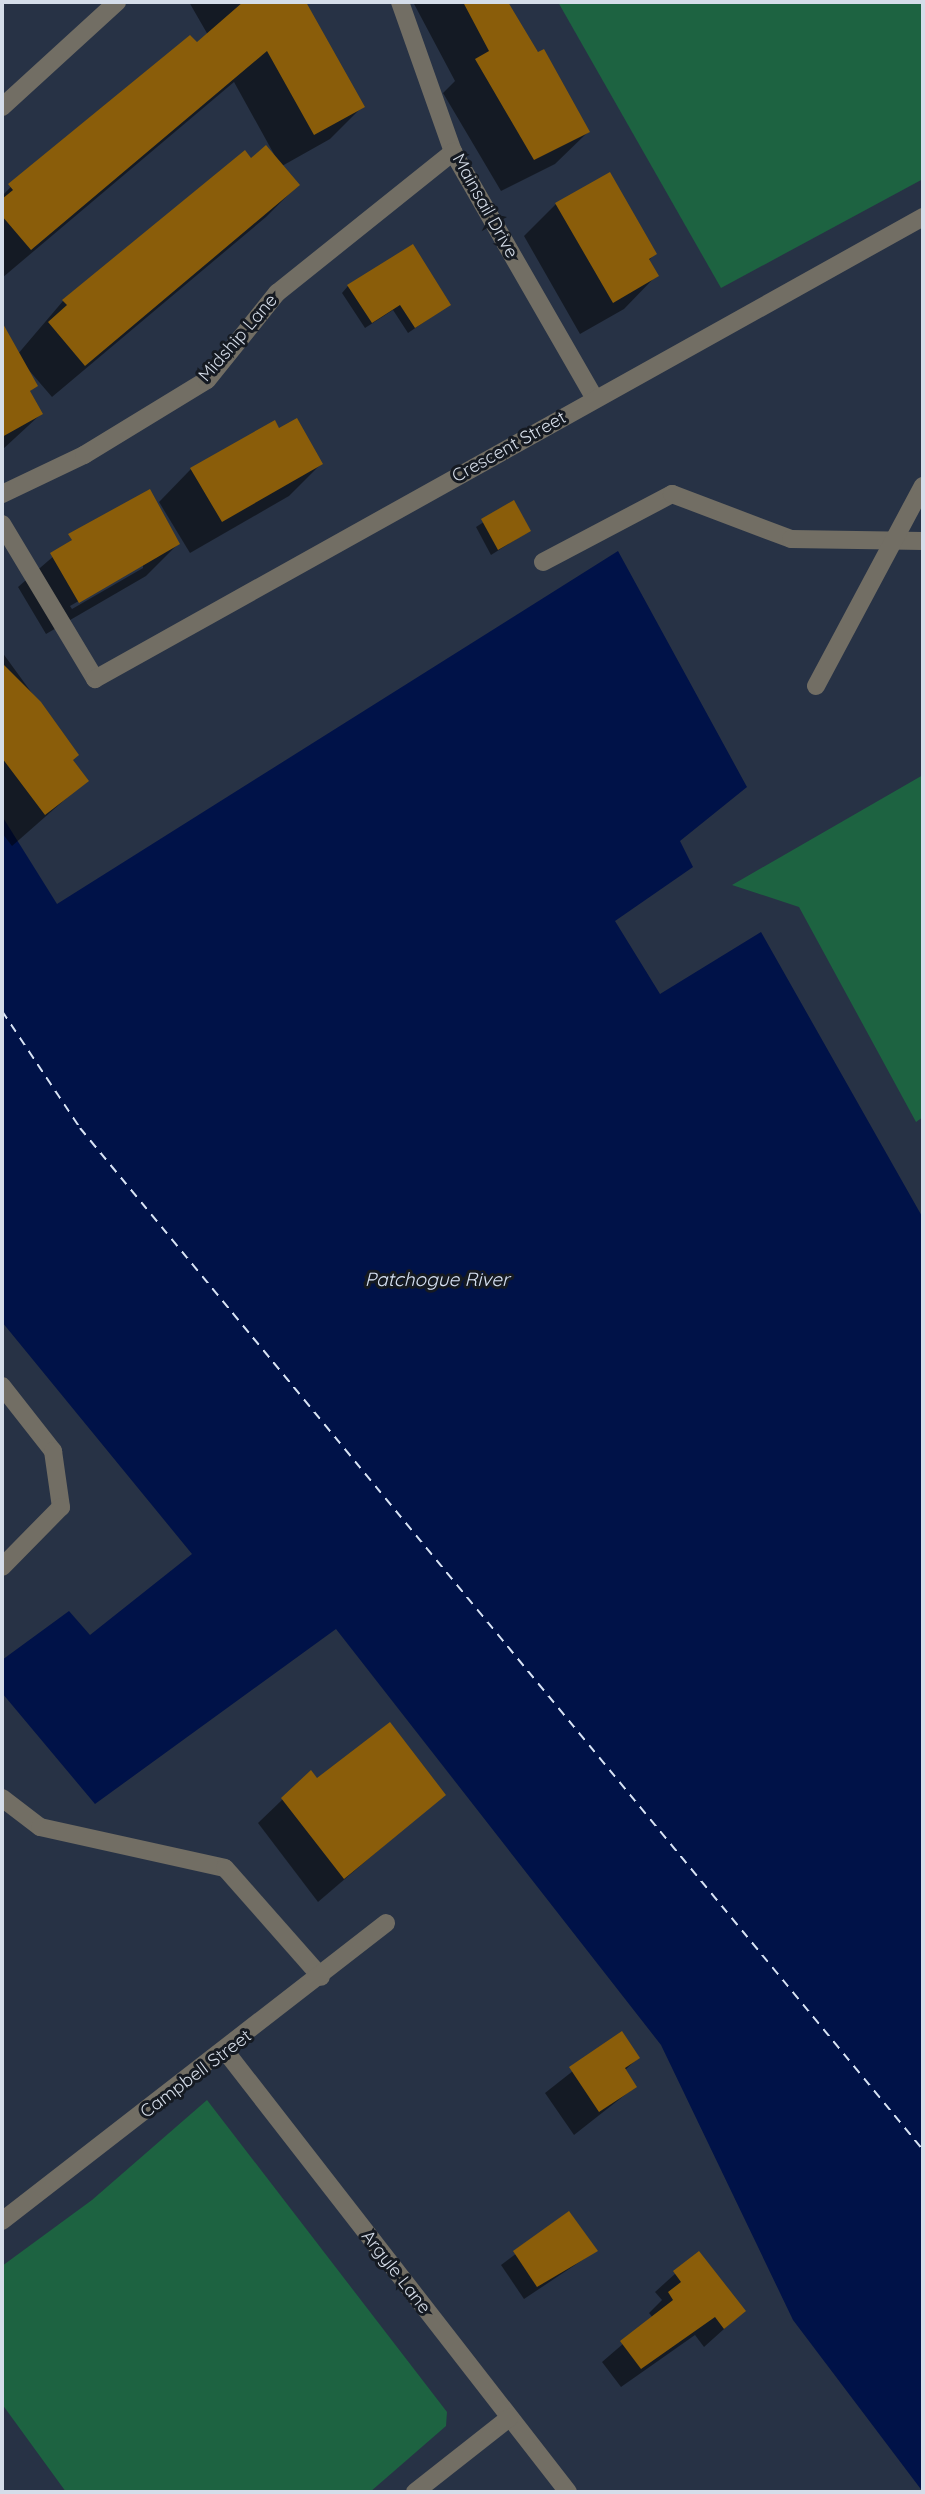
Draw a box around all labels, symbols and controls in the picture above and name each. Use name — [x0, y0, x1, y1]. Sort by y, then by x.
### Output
street label: Mainsail Drive — [447, 150, 523, 262]
street label: Midship Lane — [194, 290, 282, 386]
street label: Crescent Street — [448, 407, 570, 487]
water label: Patchogue River — [365, 1269, 509, 1291]
street label: Campbell Street — [136, 2025, 256, 2123]
street label: Argyle Lane — [357, 2226, 435, 2318]

